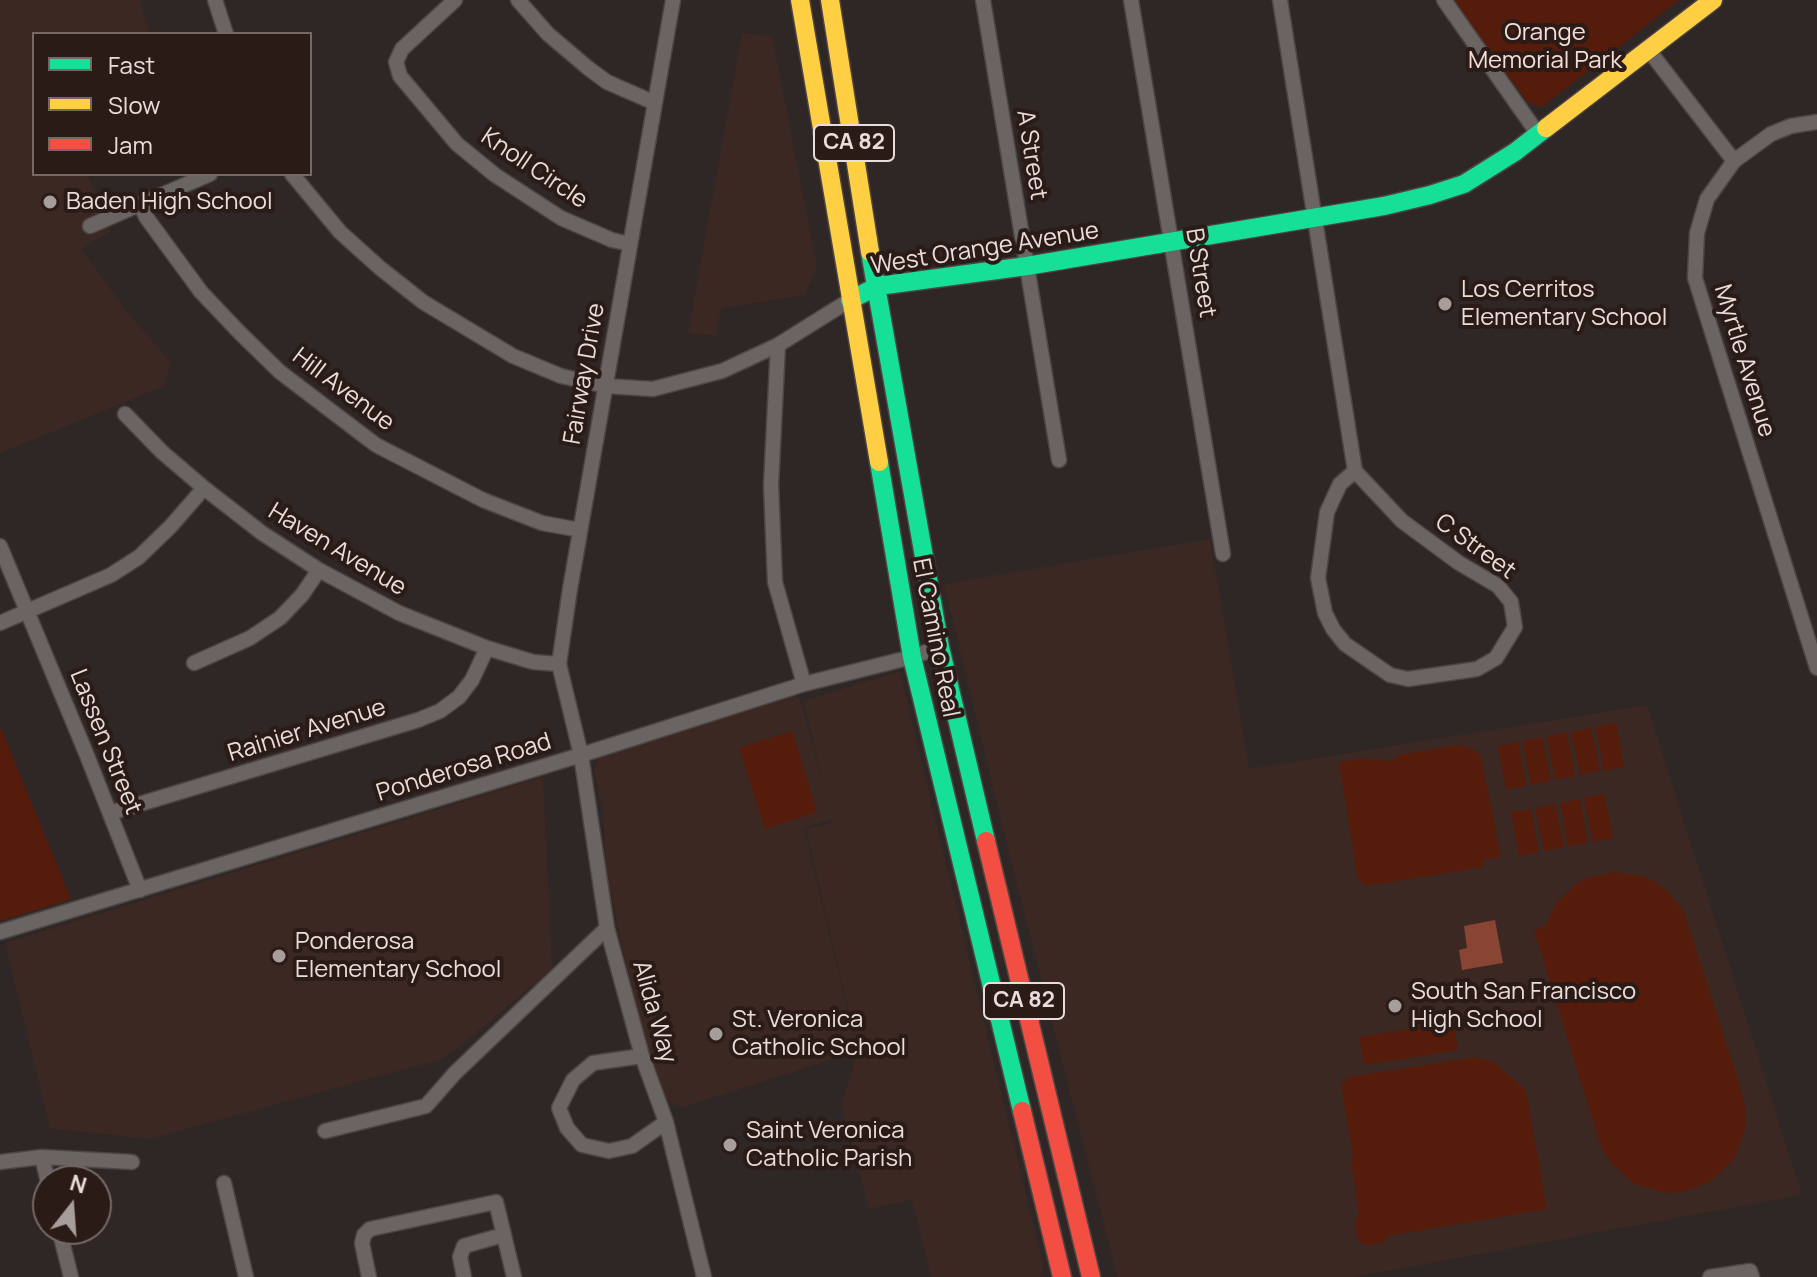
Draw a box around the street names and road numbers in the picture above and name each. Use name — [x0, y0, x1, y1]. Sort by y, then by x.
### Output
street label: A Street — [1010, 108, 1052, 202]
street label: Knoll Circle — [475, 123, 593, 215]
road number: CA 82 — [814, 125, 894, 161]
street label: West Orange Avenue — [869, 217, 1101, 281]
street label: B Street — [1179, 226, 1221, 320]
street label: Myrtle Avenue — [1707, 281, 1781, 441]
street label: Fairway Drive — [558, 301, 612, 447]
street label: Hill Avenue — [286, 342, 400, 438]
street label: Haven Avenue — [263, 498, 411, 602]
street label: C Street — [1429, 508, 1521, 586]
street label: El Camino Real — [905, 556, 965, 720]
street label: Lassen Street — [63, 665, 147, 819]
street label: Rainier Avenue — [225, 693, 389, 769]
street label: Ponderosa Road — [373, 728, 555, 808]
street label: Alida Way — [626, 957, 682, 1067]
road number: CA 82 — [984, 983, 1064, 1019]

